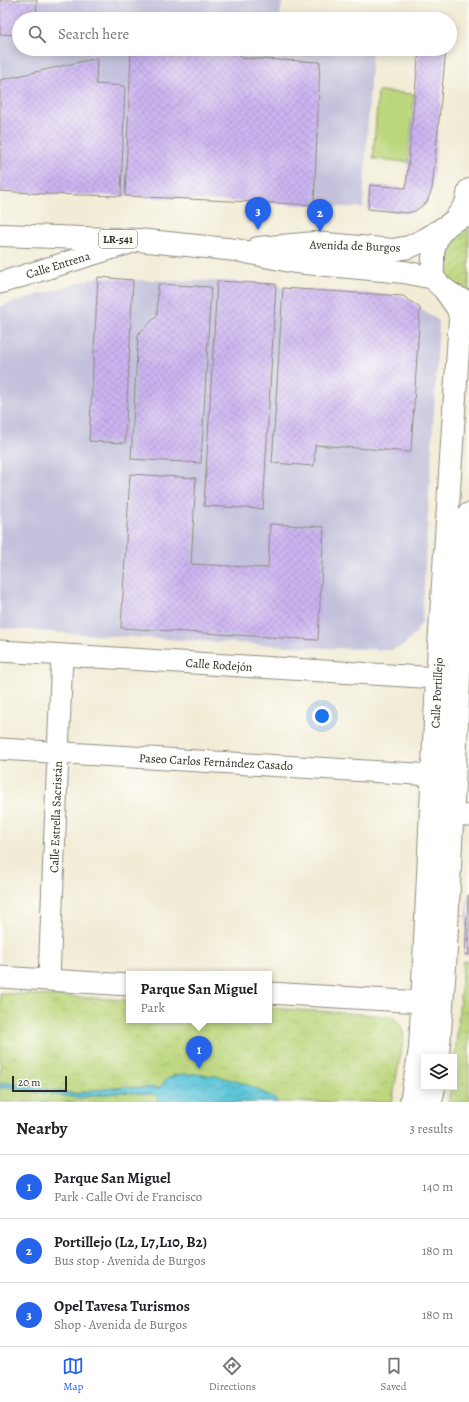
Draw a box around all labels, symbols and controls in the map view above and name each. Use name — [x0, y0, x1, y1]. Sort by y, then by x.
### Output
search box — [12, 12, 457, 56]
icon: search — [26, 23, 48, 45]
text: Search here — [58, 24, 129, 44]
pin: 3 — [245, 197, 271, 230]
pin: 2 — [307, 199, 333, 232]
road number: LR-541 — [99, 230, 137, 248]
street label: Avenida de Burgos — [308, 236, 401, 256]
street label: Calle Entrena — [24, 248, 92, 282]
street label: Calle Rodejón — [185, 655, 253, 675]
street label: Calle Portillejo — [427, 657, 447, 729]
your location — [312, 706, 332, 726]
street label: Paseo Carlos Fernández Casado — [139, 750, 293, 774]
street label: Calle Estrella Sacristán — [46, 760, 66, 873]
popup — [126, 971, 272, 1023]
text: Parque San Miguel — [141, 979, 257, 999]
text: Park — [141, 999, 165, 1016]
pin: 1 — [186, 1036, 212, 1069]
map controls — [421, 1054, 457, 1090]
button: layers — [421, 1054, 457, 1090]
scale bar — [12, 1074, 67, 1093]
text: 20 m — [18, 1075, 40, 1090]
text: Nearby — [16, 1117, 67, 1140]
text: 3 results — [409, 1120, 453, 1137]
text: Parque San Miguel — [54, 1168, 171, 1188]
text: 1 — [27, 1178, 31, 1195]
text: 140 m — [422, 1178, 453, 1195]
text: Park · Calle Ovi de Francisco — [54, 1188, 202, 1205]
text: Portillejo (L2, L7,L10, B2) — [54, 1232, 207, 1252]
text: 2 — [26, 1242, 32, 1259]
text: 180 m — [422, 1242, 453, 1259]
text: Bus stop · Avenida de Burgos — [54, 1252, 206, 1269]
text: Opel Tavesa Turismos — [54, 1296, 190, 1316]
text: 3 — [26, 1306, 32, 1323]
text: 180 m — [422, 1306, 453, 1323]
text: Shop · Avenida de Burgos — [54, 1316, 187, 1333]
tab: Map — [62, 1355, 84, 1394]
tab: Directions — [209, 1355, 256, 1394]
tab: Saved — [381, 1355, 407, 1394]

